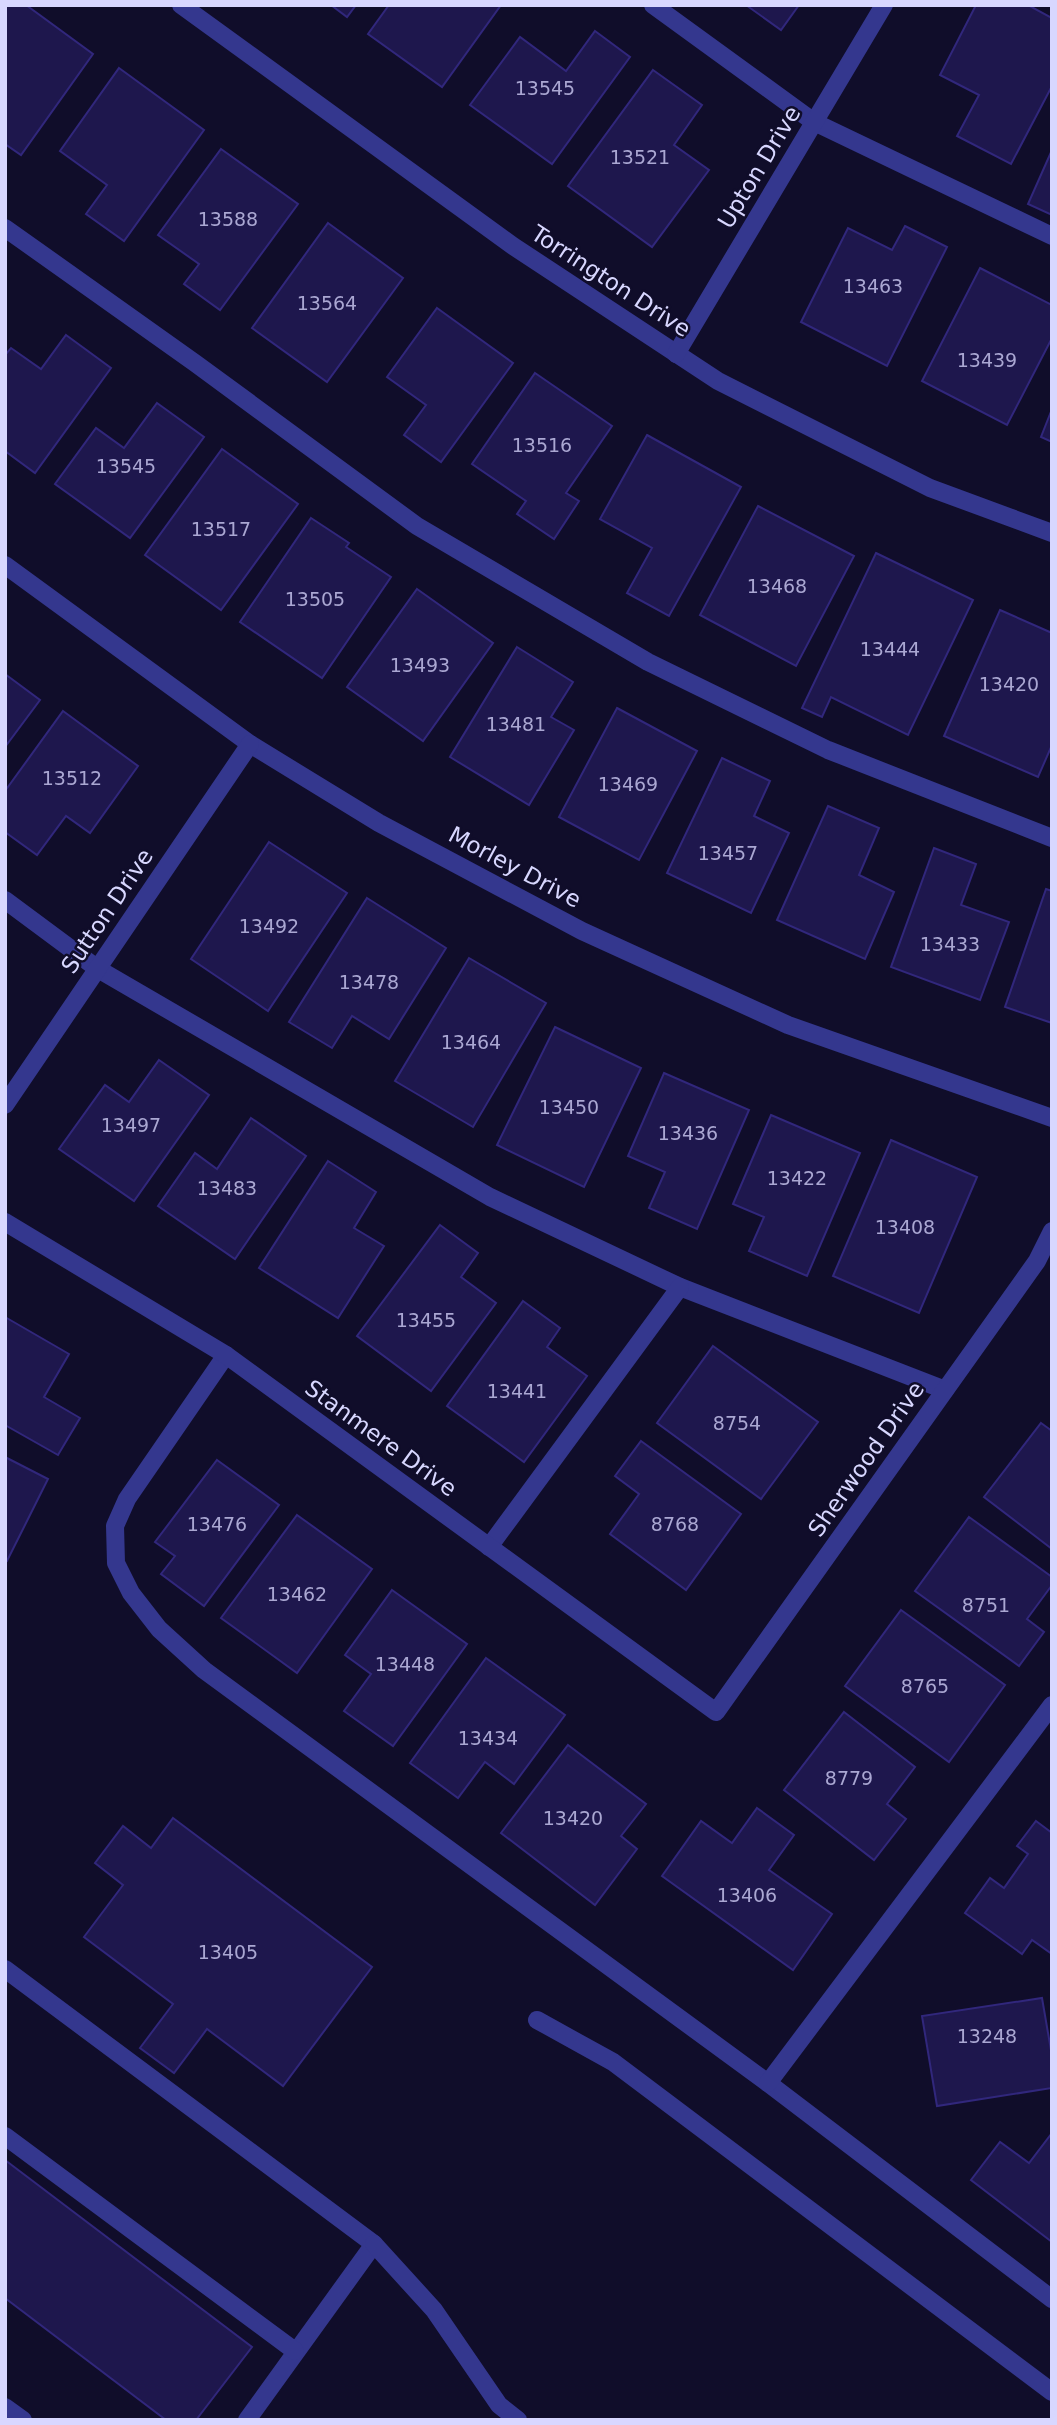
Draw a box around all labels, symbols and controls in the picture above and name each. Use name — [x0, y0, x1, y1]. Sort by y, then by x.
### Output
house number: 13545 — [515, 77, 575, 99]
street label: Upton Drive — [712, 101, 806, 233]
house number: 13521 — [610, 146, 670, 168]
house number: 13588 — [198, 208, 258, 230]
street label: Torrington Drive — [526, 219, 695, 342]
house number: 13463 — [843, 275, 903, 297]
house number: 13564 — [297, 292, 357, 314]
house number: 13439 — [957, 349, 1017, 371]
house number: 13516 — [512, 434, 572, 456]
house number: 13545 — [96, 455, 156, 477]
house number: 13517 — [191, 518, 251, 540]
house number: 13468 — [747, 575, 807, 597]
house number: 13505 — [285, 588, 345, 610]
house number: 13444 — [860, 638, 920, 660]
house number: 13493 — [390, 654, 450, 676]
house number: 13420 — [979, 673, 1039, 695]
house number: 13481 — [486, 713, 546, 735]
house number: 13512 — [42, 767, 102, 789]
house number: 13469 — [598, 773, 658, 795]
street label: Morley Drive — [444, 821, 586, 913]
house number: 13457 — [698, 842, 758, 864]
street label: Sutton Drive — [56, 844, 158, 978]
house number: 13492 — [239, 915, 299, 937]
house number: 13433 — [920, 933, 980, 955]
house number: 13478 — [339, 971, 399, 993]
house number: 13464 — [441, 1031, 501, 1053]
house number: 13450 — [539, 1096, 599, 1118]
house number: 13497 — [101, 1114, 161, 1136]
house number: 13436 — [658, 1122, 718, 1144]
house number: 13422 — [767, 1167, 827, 1189]
house number: 13483 — [197, 1177, 257, 1199]
house number: 13408 — [875, 1216, 935, 1238]
house number: 13455 — [396, 1309, 456, 1331]
street label: Stanmere Drive — [300, 1374, 462, 1502]
street label: Sherwood Drive — [803, 1377, 929, 1541]
house number: 13441 — [487, 1380, 547, 1402]
house number: 8754 — [713, 1412, 761, 1434]
house number: 13476 — [187, 1513, 247, 1535]
house number: 8768 — [651, 1513, 699, 1535]
house number: 13462 — [267, 1583, 327, 1605]
house number: 8751 — [962, 1594, 1010, 1616]
house number: 13448 — [375, 1653, 435, 1675]
house number: 8765 — [901, 1675, 949, 1697]
house number: 13434 — [458, 1727, 518, 1749]
house number: 8779 — [825, 1767, 873, 1789]
house number: 13420 — [543, 1807, 603, 1829]
house number: 13406 — [717, 1884, 777, 1906]
house number: 13405 — [198, 1941, 258, 1963]
house number: 13248 — [957, 2025, 1017, 2047]

